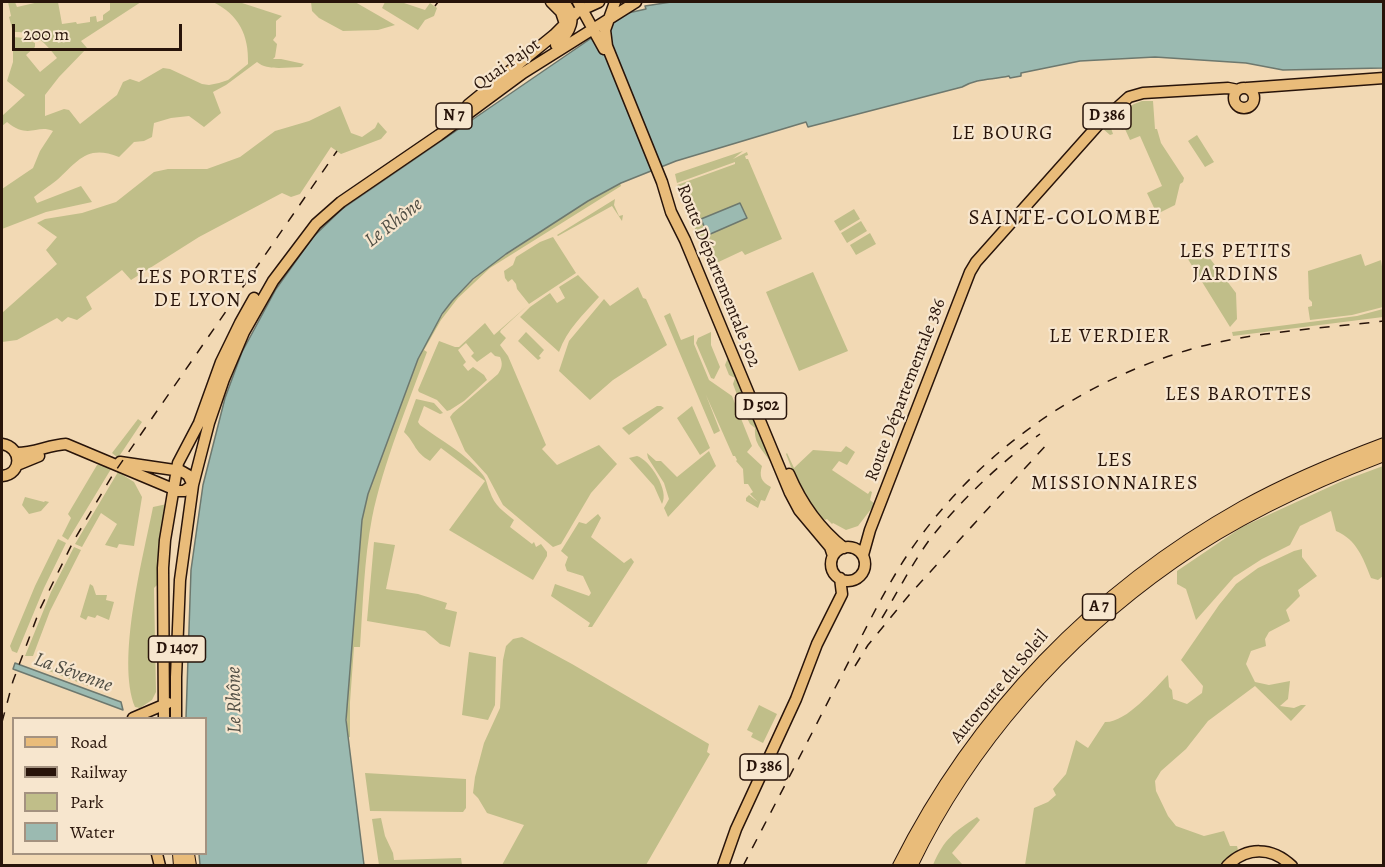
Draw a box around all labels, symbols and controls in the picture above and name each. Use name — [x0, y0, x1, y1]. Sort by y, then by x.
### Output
scale bar — [15, 12, 184, 50]
text: 200 m — [23, 22, 69, 46]
street label: Quai Pajot — [469, 34, 545, 96]
road number: N 7 — [436, 103, 472, 129]
road number: D 386 — [1083, 103, 1131, 129]
district label: LE BOURG — [952, 122, 1054, 146]
street label: Route Départementale 502 — [671, 181, 765, 371]
water label: Le Rhône — [360, 193, 428, 253]
district label: SAINTE-COLOMBE — [968, 206, 1162, 232]
district label: LES PETITS JARDINS — [1179, 240, 1293, 287]
district label: LES PORTES DE LYON — [137, 266, 259, 313]
street label: Route Départementale 386 — [861, 296, 951, 484]
district label: LE VERDIER — [1049, 325, 1171, 349]
district label: LES BAROTTES — [1165, 383, 1313, 407]
road number: D 502 — [736, 393, 786, 419]
district label: LES MISSIONNAIRES — [1031, 449, 1199, 496]
road number: A 7 — [1082, 594, 1116, 620]
street label: Autoroute du Soleil — [946, 626, 1054, 748]
road number: D 1407 — [148, 636, 206, 662]
water label: La Sévenne — [31, 648, 115, 698]
water label: Le Rhône — [222, 666, 248, 734]
legend — [12, 717, 207, 855]
text: Road — [70, 730, 107, 754]
road number: D 386 — [740, 754, 788, 780]
text: Railway — [70, 760, 127, 784]
text: Park — [70, 790, 104, 814]
text: Water — [70, 820, 115, 844]

